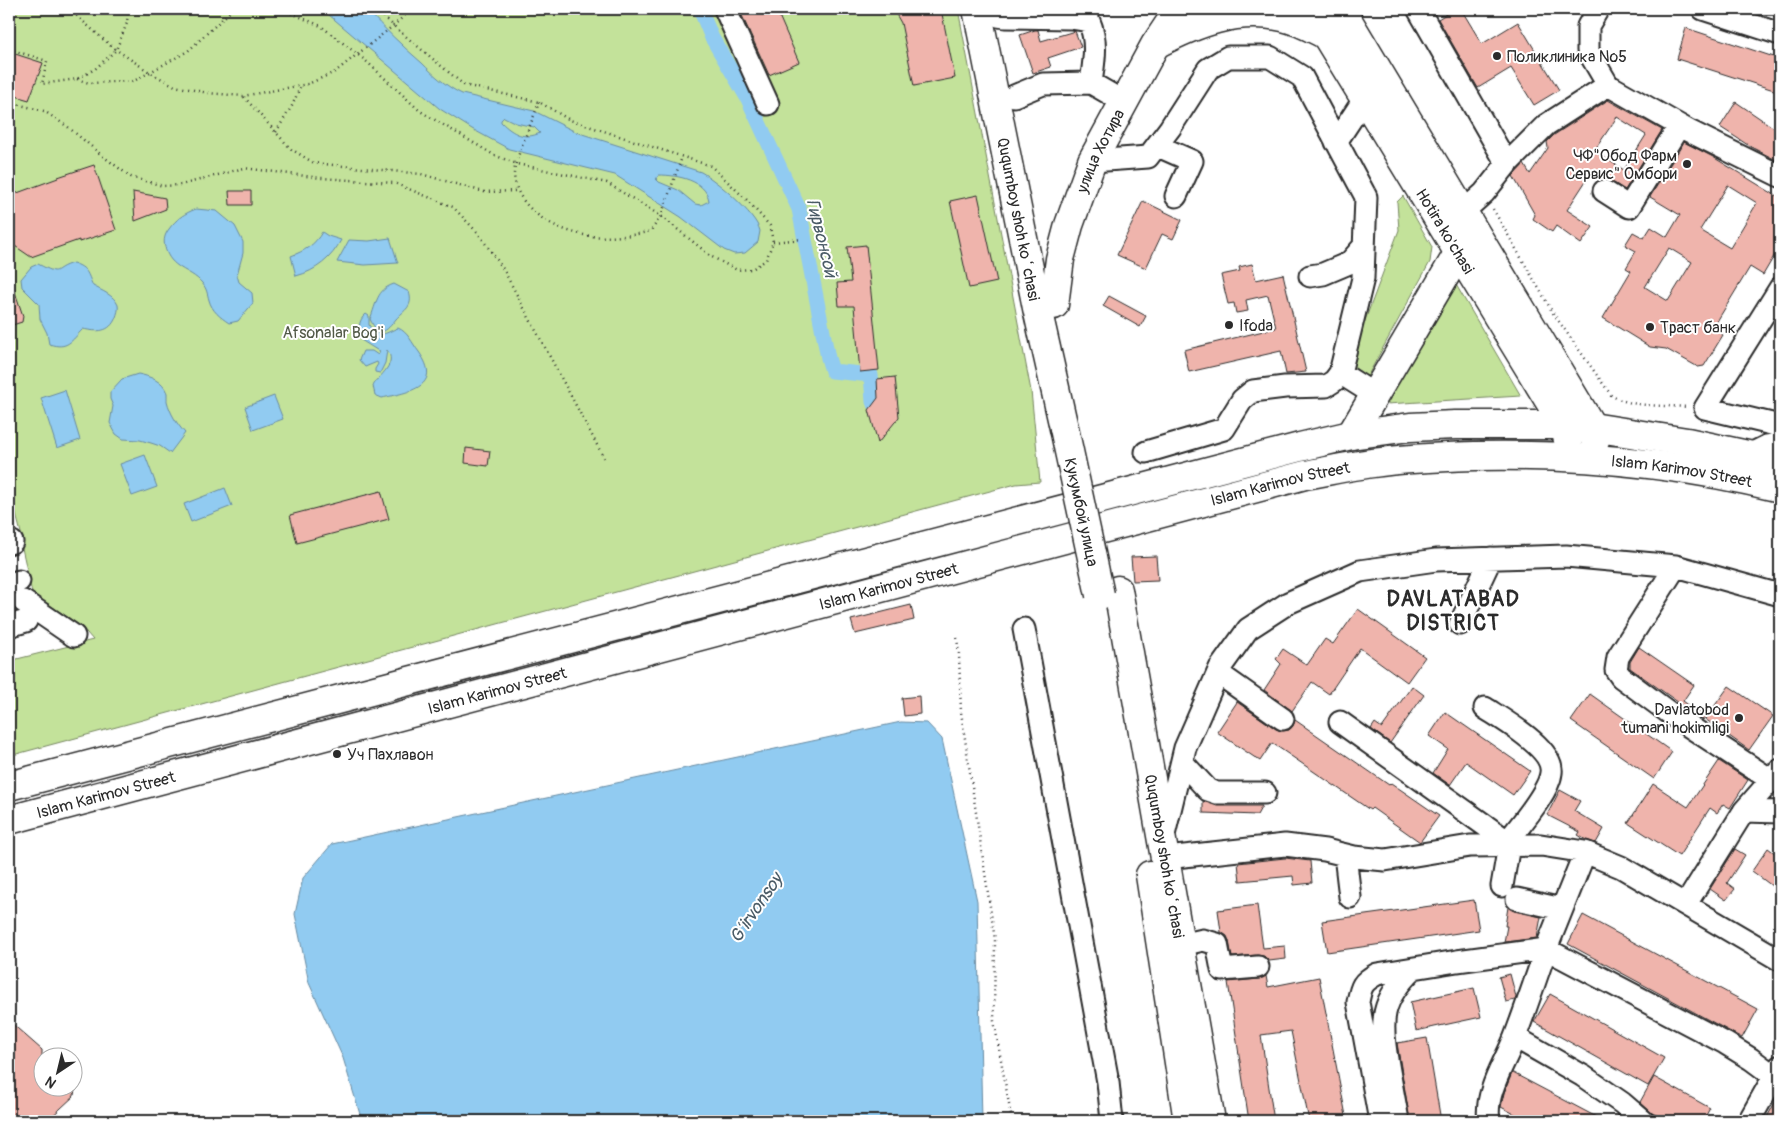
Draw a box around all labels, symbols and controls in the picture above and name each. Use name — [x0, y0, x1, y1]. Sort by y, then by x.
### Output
place label: Поликлиника №5 — [1507, 47, 1627, 67]
marker: Поликлиника №5 — [1491, 50, 1503, 62]
street label: улица Хотира — [1072, 106, 1129, 197]
street label: Ququmboy shoh koʻchasi — [992, 136, 1044, 303]
place label: ЧФ"Обод Фарм Сервис" Омбори — [1565, 146, 1677, 184]
marker: ЧФ"Обод Фарм Сервис" Омбори — [1681, 158, 1693, 170]
street label: Hotira ko'chasi — [1411, 185, 1478, 278]
water label: Гирвонсой — [801, 196, 843, 281]
place label: Ifoda — [1239, 316, 1273, 336]
place label: Траст банк — [1660, 318, 1736, 338]
marker: Ifoda — [1223, 319, 1235, 331]
marker: Траст банк — [1644, 321, 1656, 333]
park label: Afsonalar Bog'i — [282, 323, 384, 343]
street label: Islam Karimov Street — [1610, 451, 1755, 492]
street label: Кукумбой улица — [1060, 456, 1103, 568]
street label: Islam Karimov Street — [1208, 458, 1352, 511]
street label: Islam Karimov Street — [817, 559, 961, 615]
district label: DAVLATABAD DISTRICT — [1386, 586, 1520, 637]
street label: Islam Karimov Street — [426, 663, 569, 719]
place label: Davlatobod tumani hokimligi — [1620, 700, 1729, 738]
marker: Davlatobod tumani hokimligi — [1733, 712, 1745, 724]
place label: Уч Пахлавон — [347, 745, 434, 765]
marker: Уч Пахлавон — [331, 748, 343, 760]
street label: Islam Karimov Street — [34, 767, 178, 823]
street label: Ququmboy shoh koʻchasi — [1140, 773, 1188, 940]
water label: G‘irvonsoy — [725, 867, 789, 948]
north arrow — [32, 1048, 82, 1098]
text: N — [42, 1073, 60, 1092]

